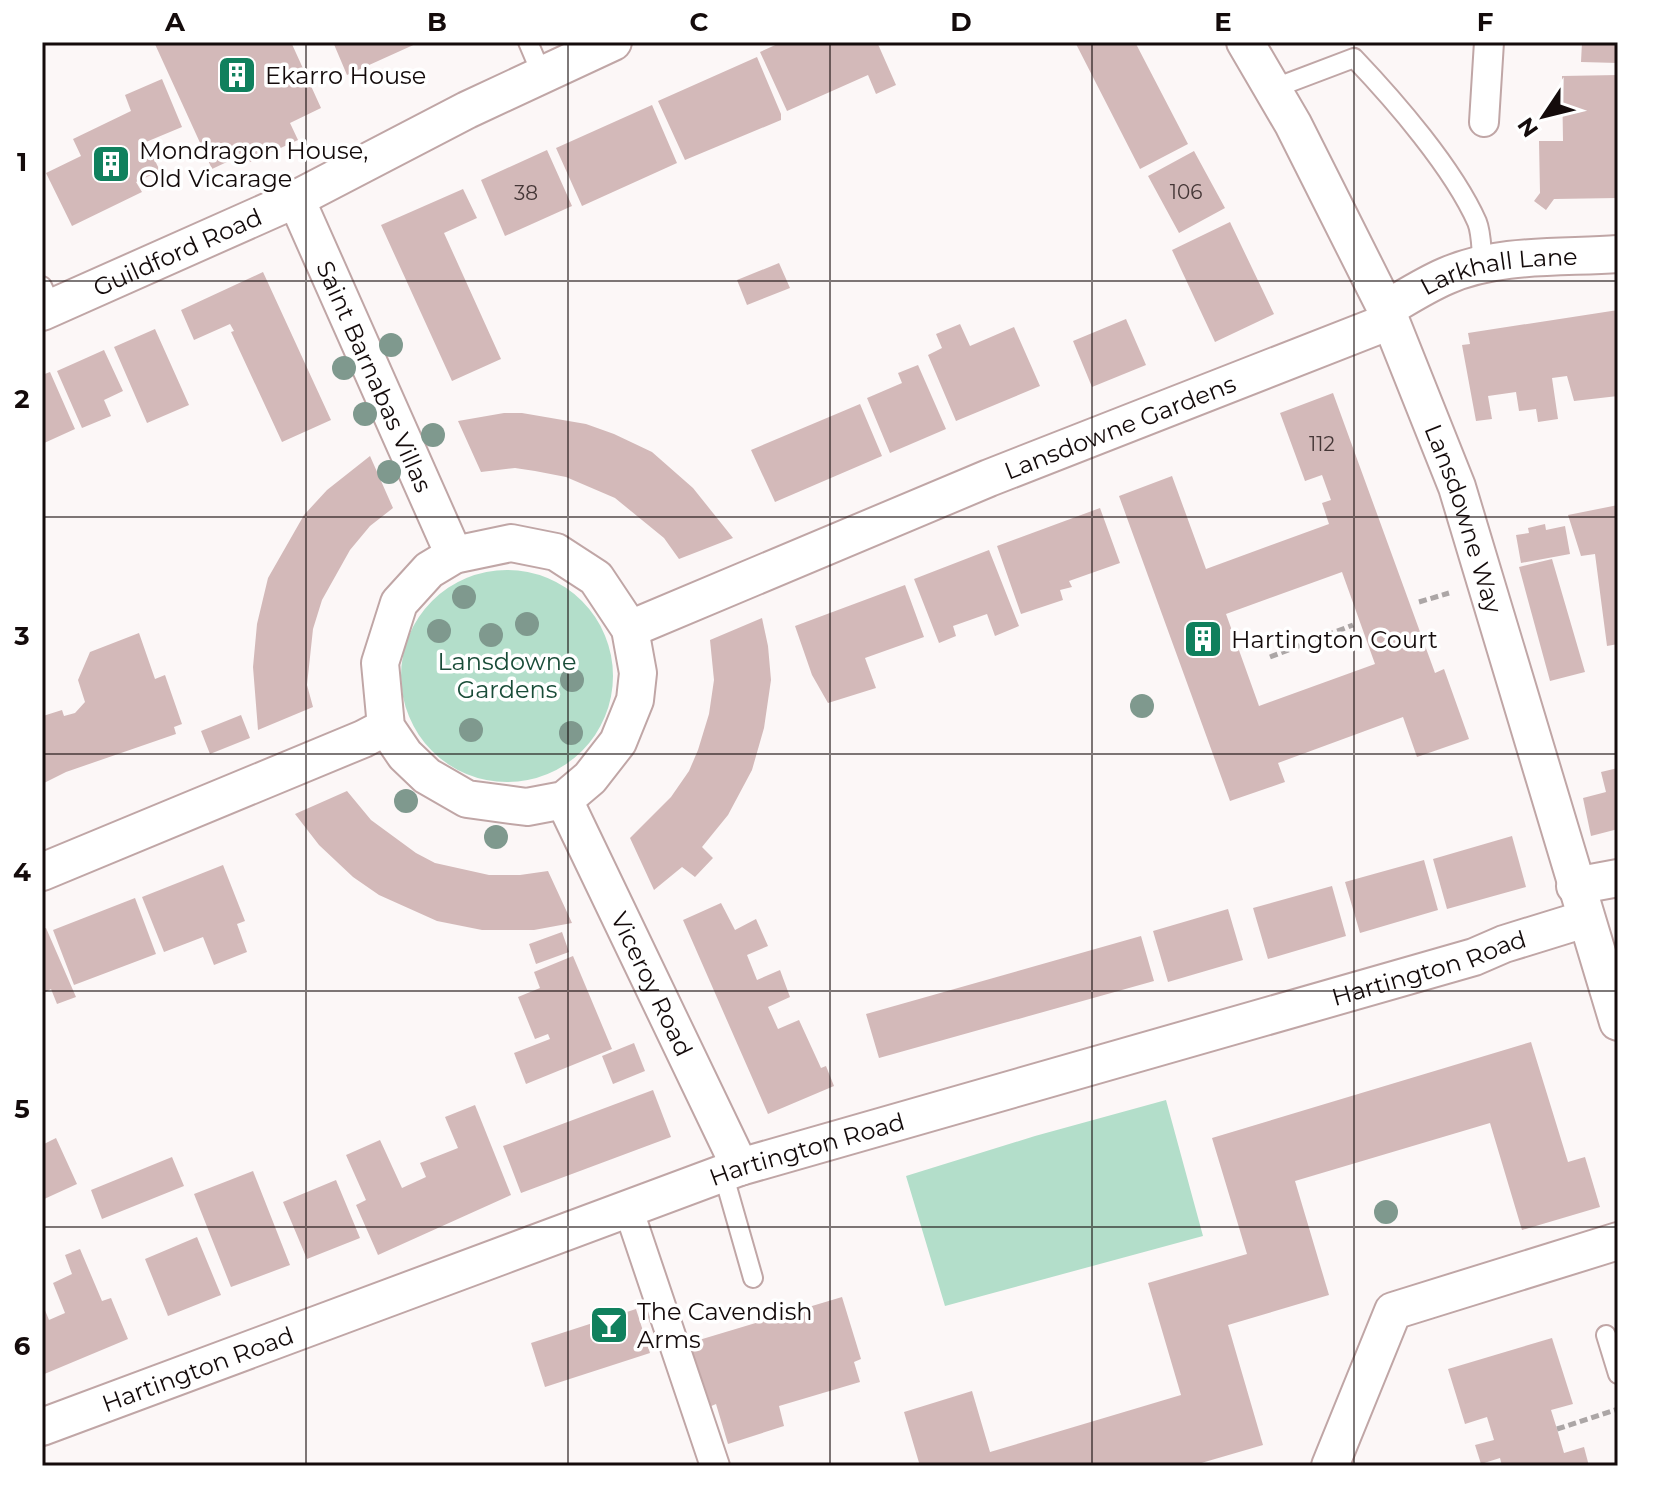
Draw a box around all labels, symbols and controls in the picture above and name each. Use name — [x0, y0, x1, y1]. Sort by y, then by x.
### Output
text: A — [164, 6, 186, 38]
text: B — [427, 6, 447, 38]
text: C — [690, 6, 709, 38]
text: D — [950, 6, 972, 38]
text: E — [1214, 6, 1232, 38]
text: F — [1477, 6, 1493, 38]
building icon: Ekarro House — [216, 54, 258, 96]
place label: Ekarro House — [265, 61, 426, 90]
north arrow — [1504, 76, 1584, 156]
text: N — [1512, 112, 1544, 142]
place label: Mondragon House, Old Vicarage — [139, 136, 368, 193]
building icon: Mondragon House, Old Vicarage — [90, 143, 132, 185]
text: 1 — [17, 146, 27, 178]
house number: 106 — [1170, 180, 1202, 204]
house number: 38 — [514, 181, 538, 205]
street label: Guildford Road — [88, 202, 266, 302]
street label: Larkhall Lane — [1415, 241, 1578, 301]
street label: Saint Barnabas Villas — [311, 256, 439, 496]
street label: Lansdowne Gardens — [1000, 368, 1240, 485]
text: 2 — [14, 383, 30, 415]
street label: Lansdowne Way — [1419, 420, 1509, 617]
house number: 112 — [1309, 432, 1335, 456]
building icon: Hartington Court — [1182, 618, 1224, 660]
text: 3 — [13, 620, 30, 652]
place label: Hartington Court — [1231, 625, 1438, 654]
park label: Lansdowne Gardens — [437, 647, 577, 704]
text: 4 — [13, 856, 31, 888]
street label: Viceroy Road — [605, 907, 699, 1061]
street label: Hartington Road — [1328, 924, 1529, 1011]
text: 5 — [14, 1093, 30, 1125]
street label: Hartington Road — [705, 1106, 908, 1192]
place label: The Cavendish Arms — [637, 1297, 813, 1354]
bar icon: The Cavendish Arms — [588, 1304, 630, 1346]
street label: Hartington Road — [98, 1320, 297, 1418]
text: 6 — [14, 1330, 31, 1362]

